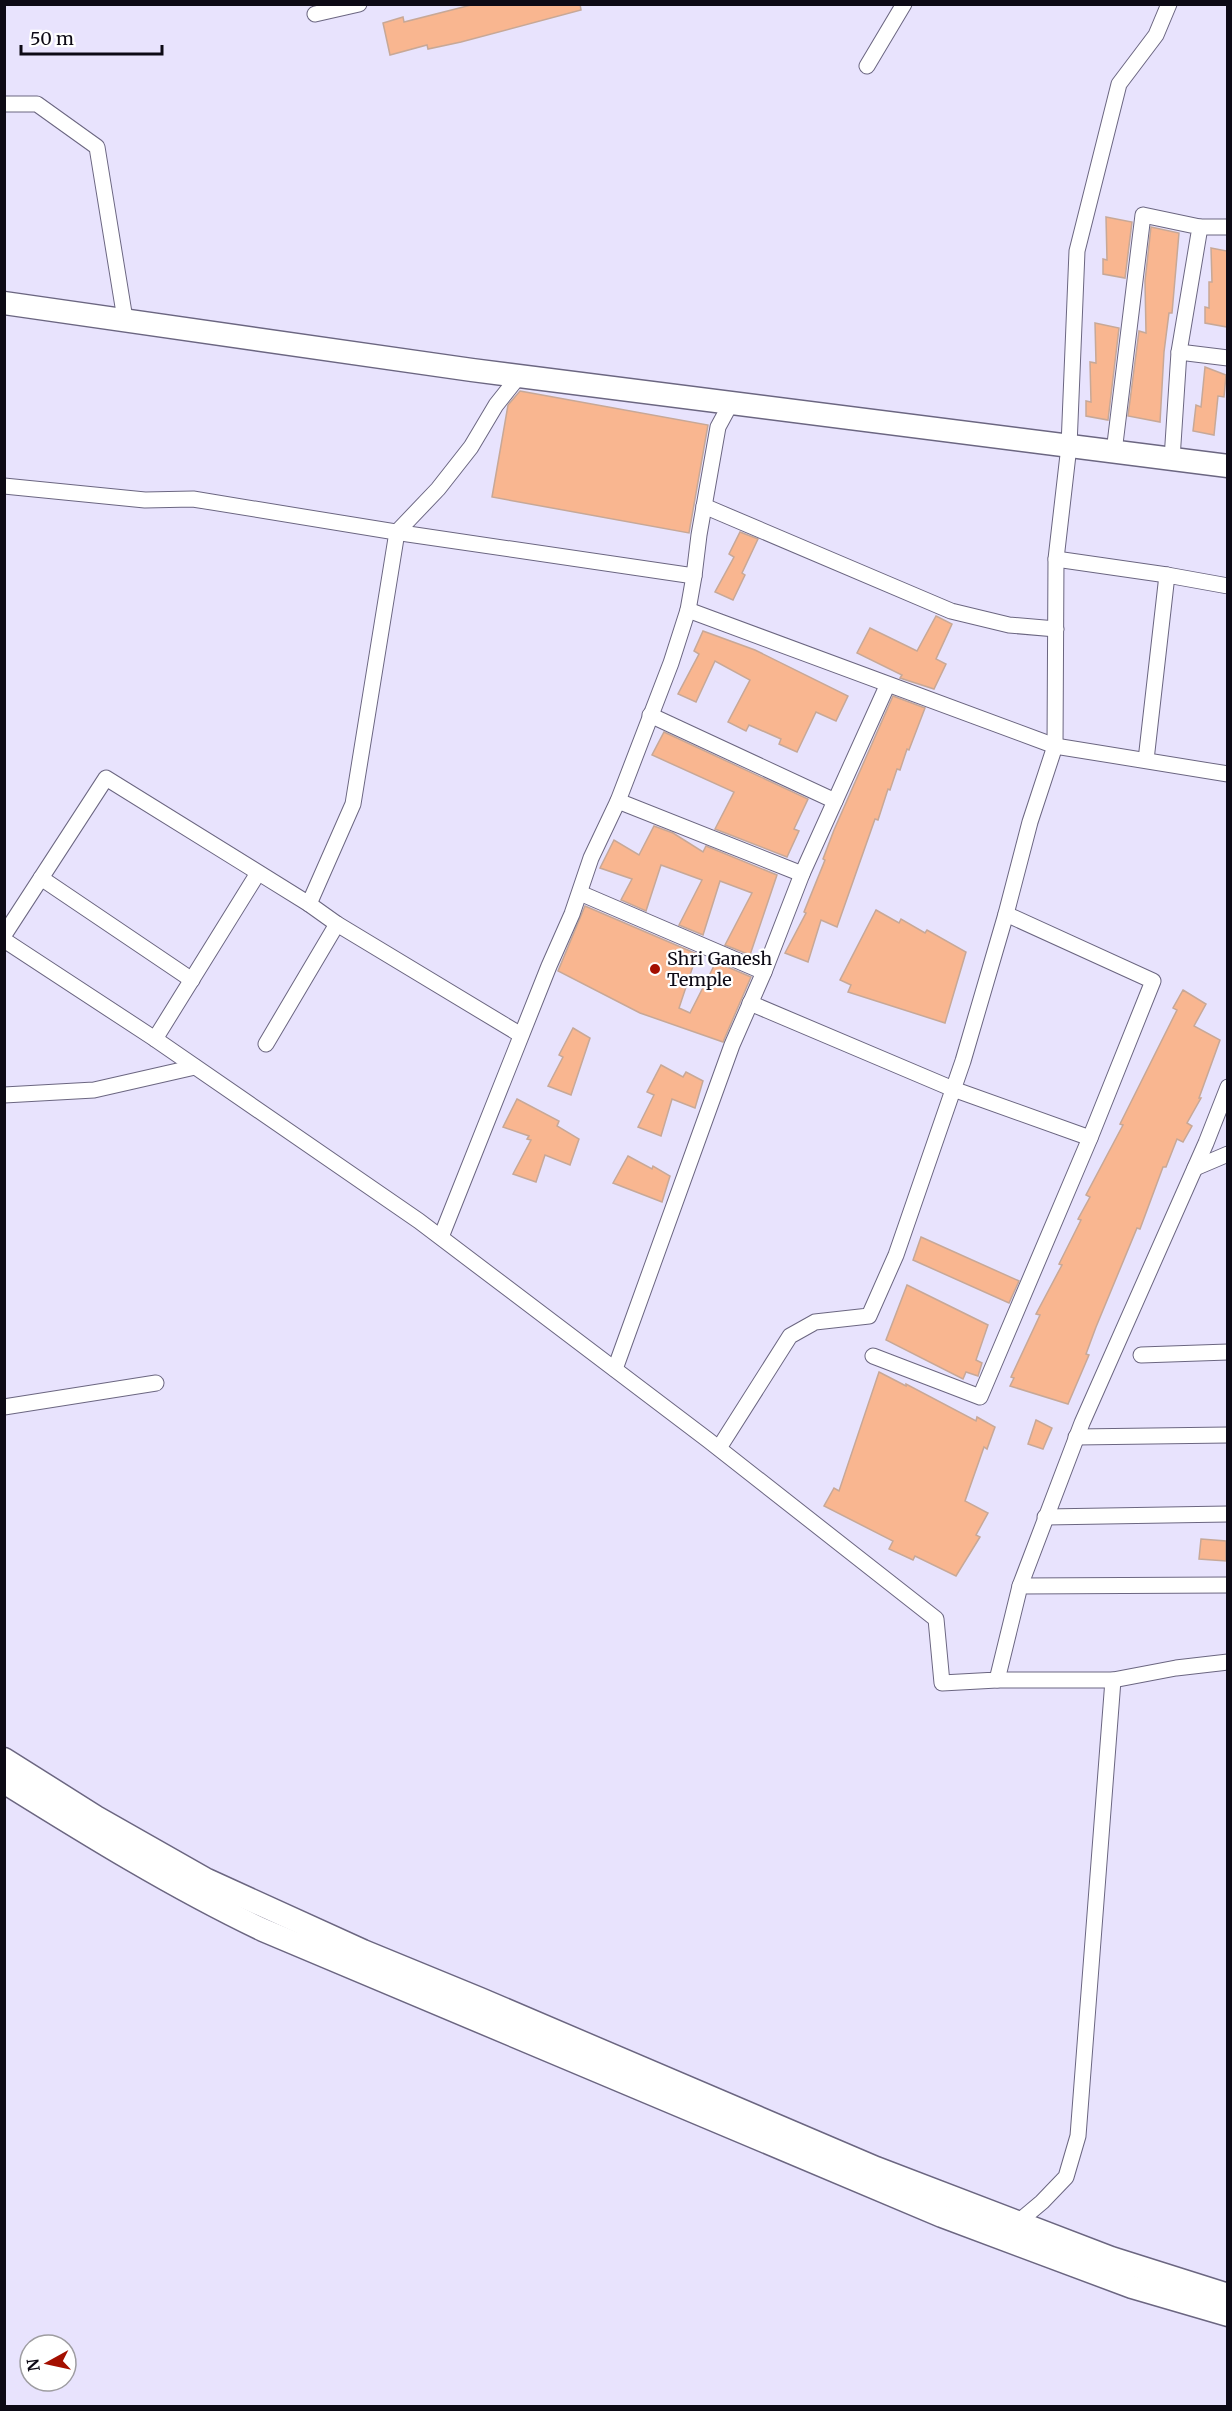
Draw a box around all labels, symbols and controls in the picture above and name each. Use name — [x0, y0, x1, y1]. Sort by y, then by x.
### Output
scale bar — [21, 18, 162, 56]
text: 50 m — [30, 27, 74, 50]
place label: Shri Ganesh Temple — [667, 947, 772, 991]
marker: Shri Ganesh Temple — [648, 962, 662, 976]
north arrow — [18, 2333, 78, 2393]
text: N — [22, 2357, 44, 2373]

